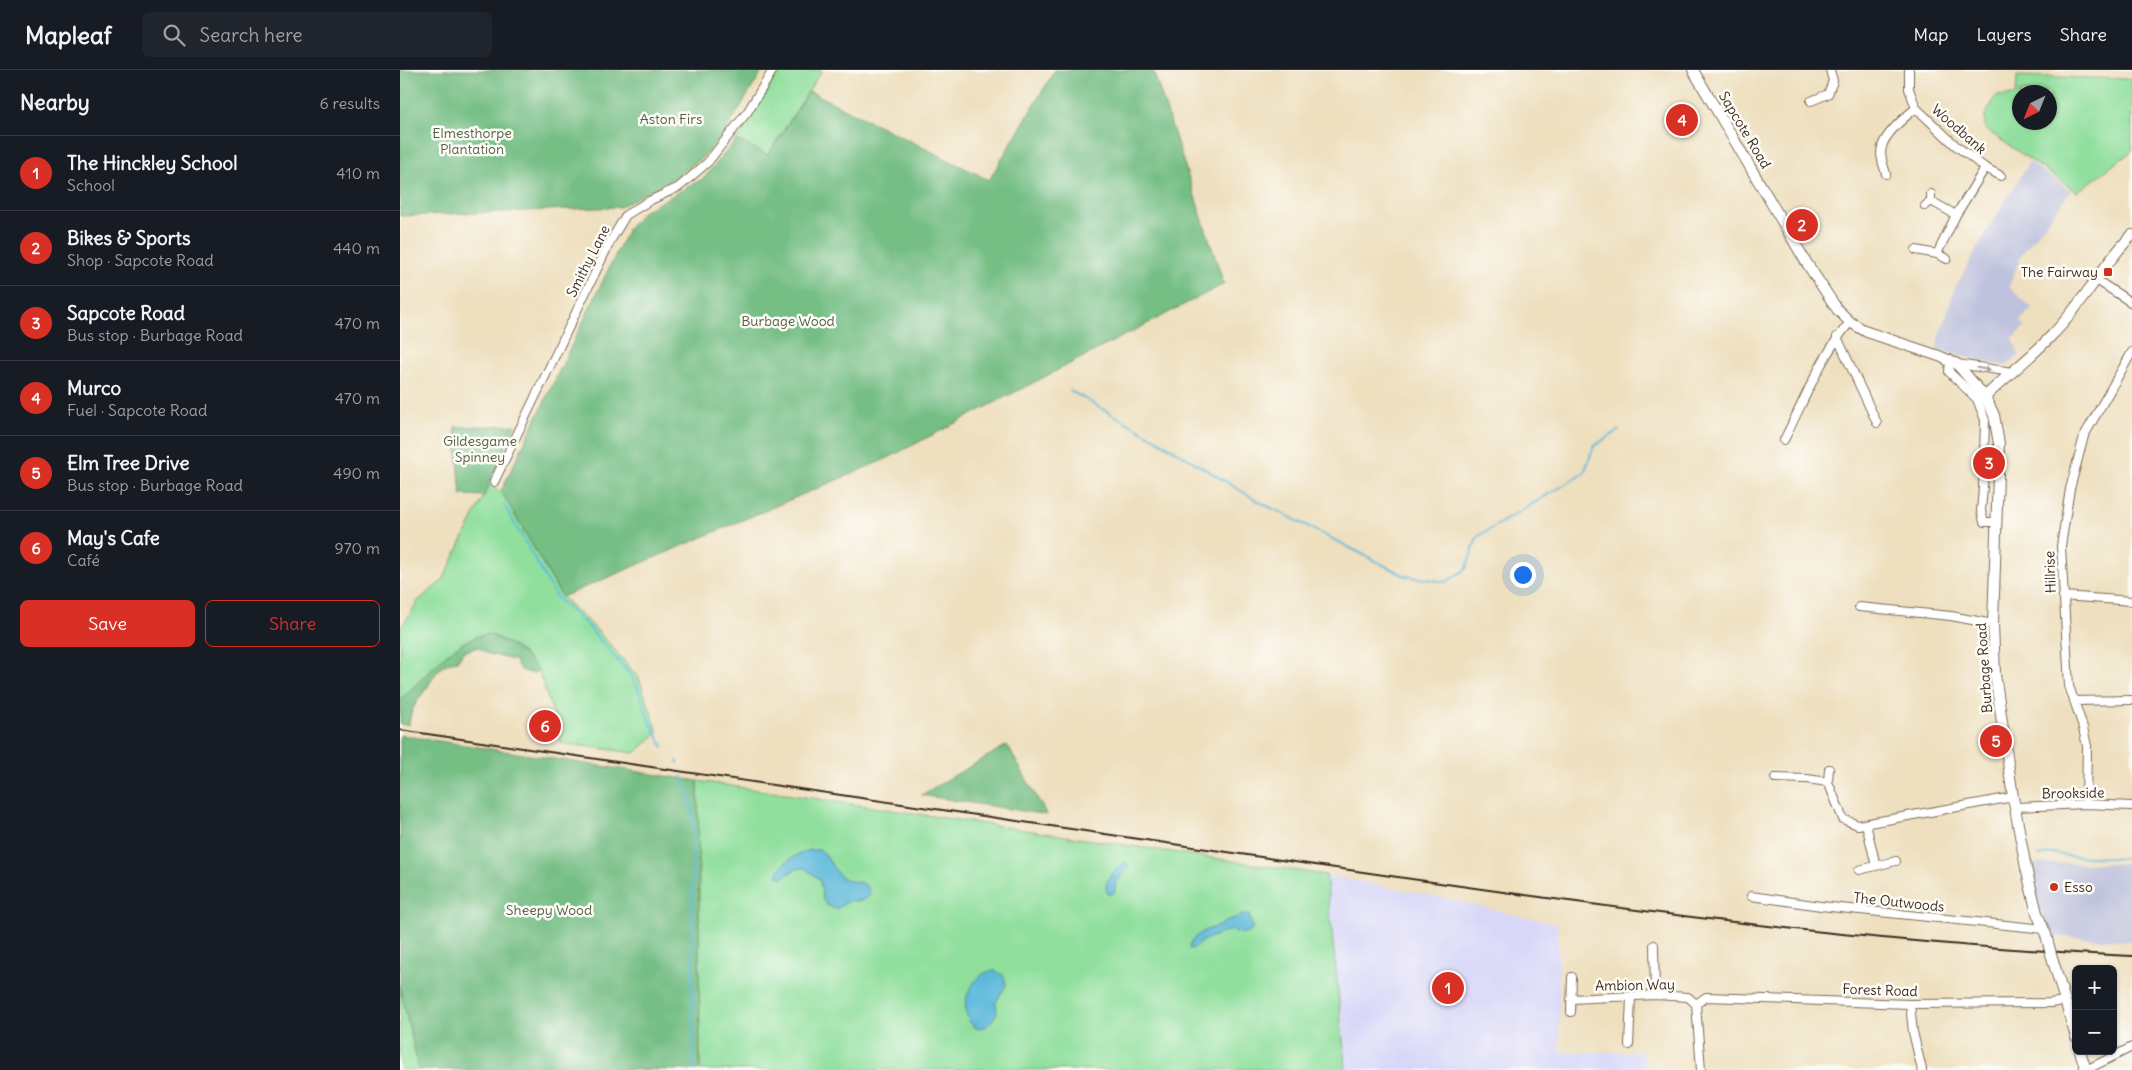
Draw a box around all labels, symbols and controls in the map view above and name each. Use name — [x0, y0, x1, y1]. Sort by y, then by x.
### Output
search box — [142, 12, 492, 57]
text: Mapleaf — [25, 20, 112, 50]
icon: search — [160, 21, 188, 49]
text: Search here — [200, 23, 303, 47]
text: Map — [1913, 23, 1948, 46]
text: Layers — [1976, 23, 2032, 46]
text: Share — [2060, 23, 2107, 46]
north arrow — [2012, 85, 2057, 130]
street label: Sapcote Road — [1715, 88, 1775, 172]
text: Nearby — [20, 89, 90, 116]
text: 6 results — [319, 93, 380, 113]
street label: Woodbank — [1928, 100, 1990, 158]
pin: 4 — [1666, 101, 1698, 139]
park label: Aston Firs — [640, 110, 702, 128]
park label: Elmesthorpe Plantation — [432, 124, 512, 158]
text: The Hinckley School — [67, 151, 238, 175]
text: 1 — [33, 163, 39, 183]
text: 410 m — [336, 163, 380, 183]
text: School — [67, 175, 115, 195]
pin: 2 — [1786, 206, 1818, 244]
street label: Smithy Lane — [562, 222, 614, 300]
text: Bikes & Sports — [67, 226, 191, 250]
text: 2 — [32, 238, 40, 258]
text: 440 m — [333, 238, 380, 258]
text: Shop · Sapcote Road — [67, 250, 214, 270]
place label: The Fairway — [2021, 263, 2098, 281]
marker: The Fairway — [2102, 266, 2114, 278]
text: Sapcote Road — [67, 301, 185, 325]
park label: Burbage Wood — [741, 312, 835, 330]
text: 3 — [31, 313, 41, 333]
text: 470 m — [335, 313, 380, 333]
text: Bus stop · Burbage Road — [67, 325, 243, 345]
one-way arrow — [1977, 365, 1993, 373]
text: Murco — [67, 376, 121, 400]
text: 4 — [31, 388, 41, 408]
text: 470 m — [335, 388, 380, 408]
text: Fuel · Sapcote Road — [67, 400, 207, 420]
park label: Gildesgame Spinney — [443, 432, 517, 466]
pin: 3 — [1973, 444, 2005, 482]
text: Elm Tree Drive — [67, 451, 189, 475]
text: 5 — [31, 463, 41, 483]
text: 490 m — [333, 463, 380, 483]
text: Bus stop · Burbage Road — [67, 475, 243, 495]
text: May's Cafe — [67, 526, 160, 550]
text: 6 — [31, 538, 41, 558]
text: 970 m — [335, 538, 380, 558]
text: Café — [67, 550, 100, 570]
street label: Hillrise — [2040, 551, 2060, 593]
your location — [1510, 562, 1536, 588]
button: Save — [20, 600, 195, 647]
button: Share — [205, 600, 380, 647]
street label: Burbage Road — [1972, 622, 1996, 714]
pin: 6 — [529, 707, 561, 745]
pin: 5 — [1980, 722, 2012, 760]
street label: Brookside — [2041, 783, 2105, 803]
place label: Esso — [2064, 878, 2093, 896]
marker: Esso — [2048, 881, 2060, 893]
street label: The Outwoods — [1853, 888, 1945, 916]
park label: Sheepy Wood — [506, 901, 592, 919]
map controls — [2072, 965, 2117, 1055]
button: + — [2072, 965, 2117, 1010]
pin: 1 — [1432, 969, 1464, 1007]
street label: Ambion Way — [1595, 975, 1675, 995]
street label: Forest Road — [1842, 980, 1918, 1000]
button: − — [2072, 1010, 2117, 1055]

